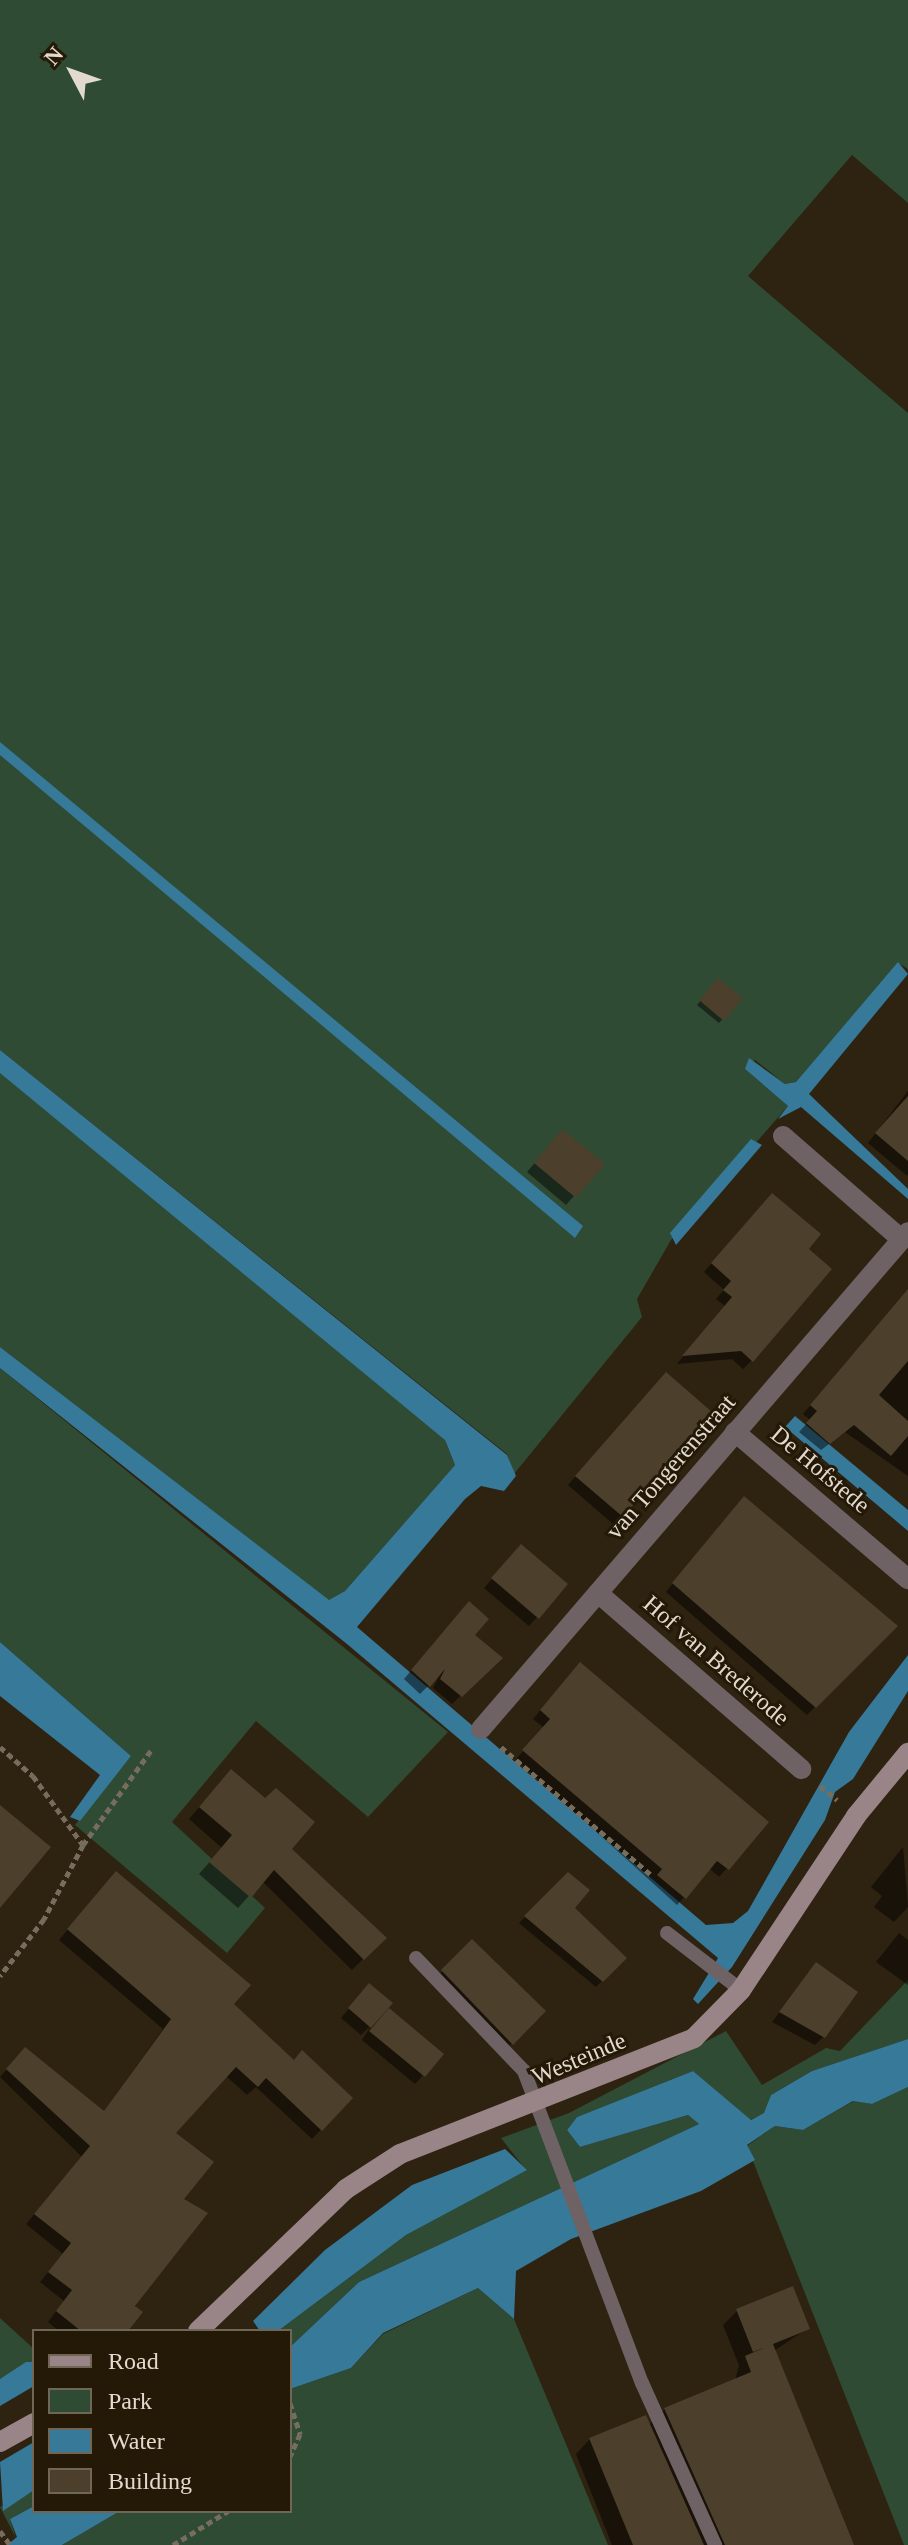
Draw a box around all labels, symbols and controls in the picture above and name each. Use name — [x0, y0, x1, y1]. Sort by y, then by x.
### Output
north arrow — [32, 32, 112, 112]
text: N — [39, 42, 68, 70]
street label: van Tongerenstraat — [600, 1389, 742, 1545]
street label: De Hofstede — [765, 1420, 875, 1520]
street label: Hof van Brederode — [637, 1590, 795, 1732]
street label: Westeinde — [528, 2026, 630, 2092]
legend — [32, 2329, 292, 2513]
text: Road — [108, 2348, 159, 2374]
text: Park — [108, 2388, 152, 2414]
text: Water — [108, 2428, 165, 2454]
text: Building — [108, 2468, 192, 2494]

